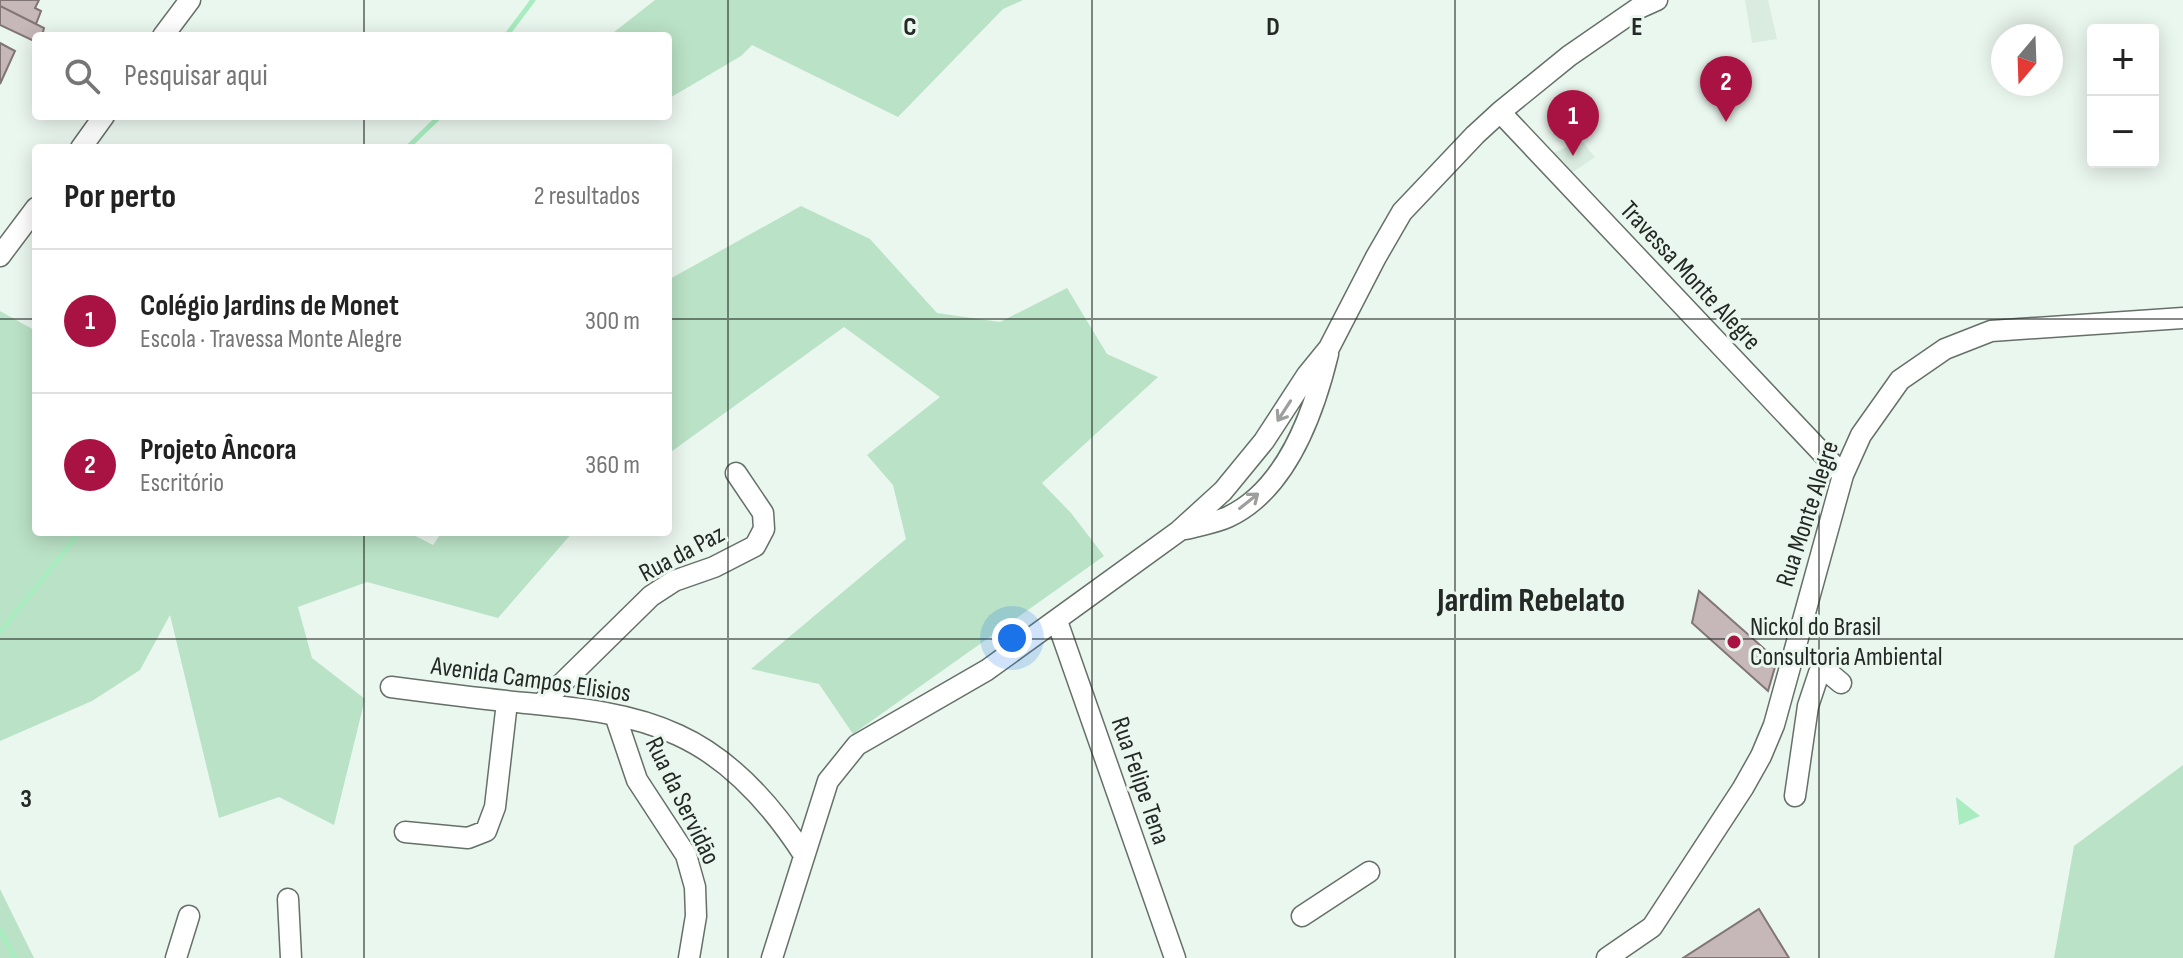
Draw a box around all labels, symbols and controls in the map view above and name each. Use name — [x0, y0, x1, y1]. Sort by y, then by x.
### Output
text: C — [903, 12, 917, 43]
text: D — [1266, 12, 1280, 43]
text: E — [1631, 12, 1643, 43]
north arrow — [1991, 24, 2063, 96]
map controls — [2087, 24, 2159, 168]
button: + — [2087, 24, 2159, 96]
search box — [32, 32, 672, 120]
icon: search — [60, 54, 104, 98]
pin: 2 — [1700, 56, 1752, 122]
text: Pesquisar aqui — [124, 58, 268, 94]
pin: 1 — [1547, 90, 1599, 156]
button: − — [2087, 96, 2159, 168]
text: Por perto — [64, 176, 176, 217]
text: 2 resultados — [534, 181, 640, 212]
street label: Travessa Monte Alegre — [1613, 195, 1767, 357]
text: Colégio Jardins de Monet — [140, 288, 399, 324]
text: 1 — [85, 306, 95, 337]
text: 300 m — [585, 306, 640, 337]
text: Escola · Travessa Monte Alegre — [140, 324, 402, 355]
one-way arrow — [1275, 399, 1291, 422]
text: Projeto Âncora — [140, 432, 297, 468]
street label: Rua Monte Alegre — [1770, 437, 1846, 591]
text: 2 — [84, 450, 96, 481]
text: 360 m — [585, 450, 640, 481]
text: Escritório — [140, 468, 224, 499]
one-way arrow — [1239, 492, 1259, 510]
street label: Rua da Paz — [634, 519, 730, 589]
district label: Jardim Rebelato — [1436, 580, 1625, 621]
place label: Nickol do Brasil Consultoria Ambiental — [1750, 612, 1943, 673]
your location — [992, 618, 1032, 658]
marker: Nickol do Brasil Consultoria Ambiental — [1725, 633, 1743, 651]
street label: Avenida Campos Elisios — [428, 651, 633, 709]
street label: Rua Felipe Tena — [1104, 713, 1176, 849]
street label: Rua da Servidão — [638, 732, 726, 870]
text: 3 — [20, 784, 32, 815]

